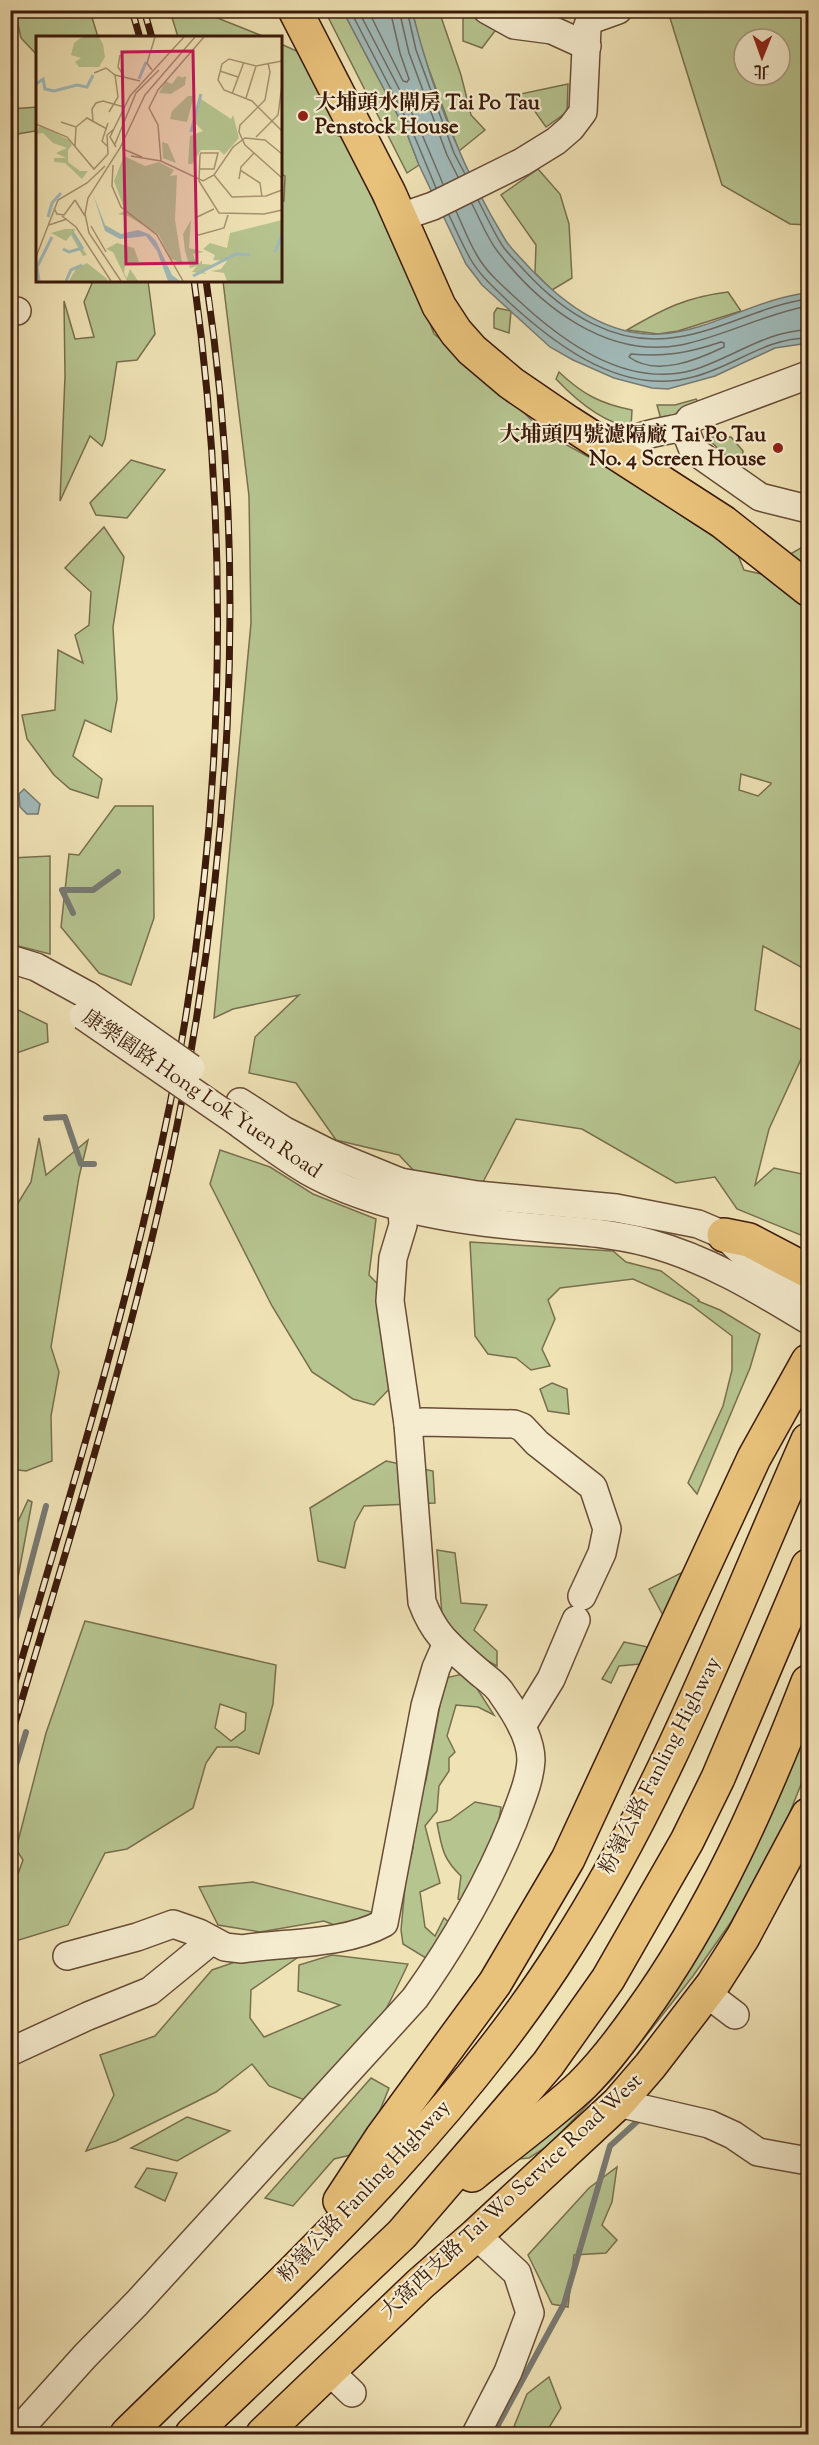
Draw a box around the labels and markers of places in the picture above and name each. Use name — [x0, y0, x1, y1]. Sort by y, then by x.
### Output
place label: 大埔頭水閘房 Tai Po Tau Penstock House — [315, 89, 541, 143]
marker: 大埔頭水閘房 Tai Po Tau Penstock House — [296, 109, 310, 123]
place label: 大埔頭四號濾隔廠 Tai Po Tau No. 4 Screen House — [499, 421, 767, 475]
marker: 大埔頭四號濾隔廠 Tai Po Tau No. 4 Screen House — [771, 441, 785, 455]

